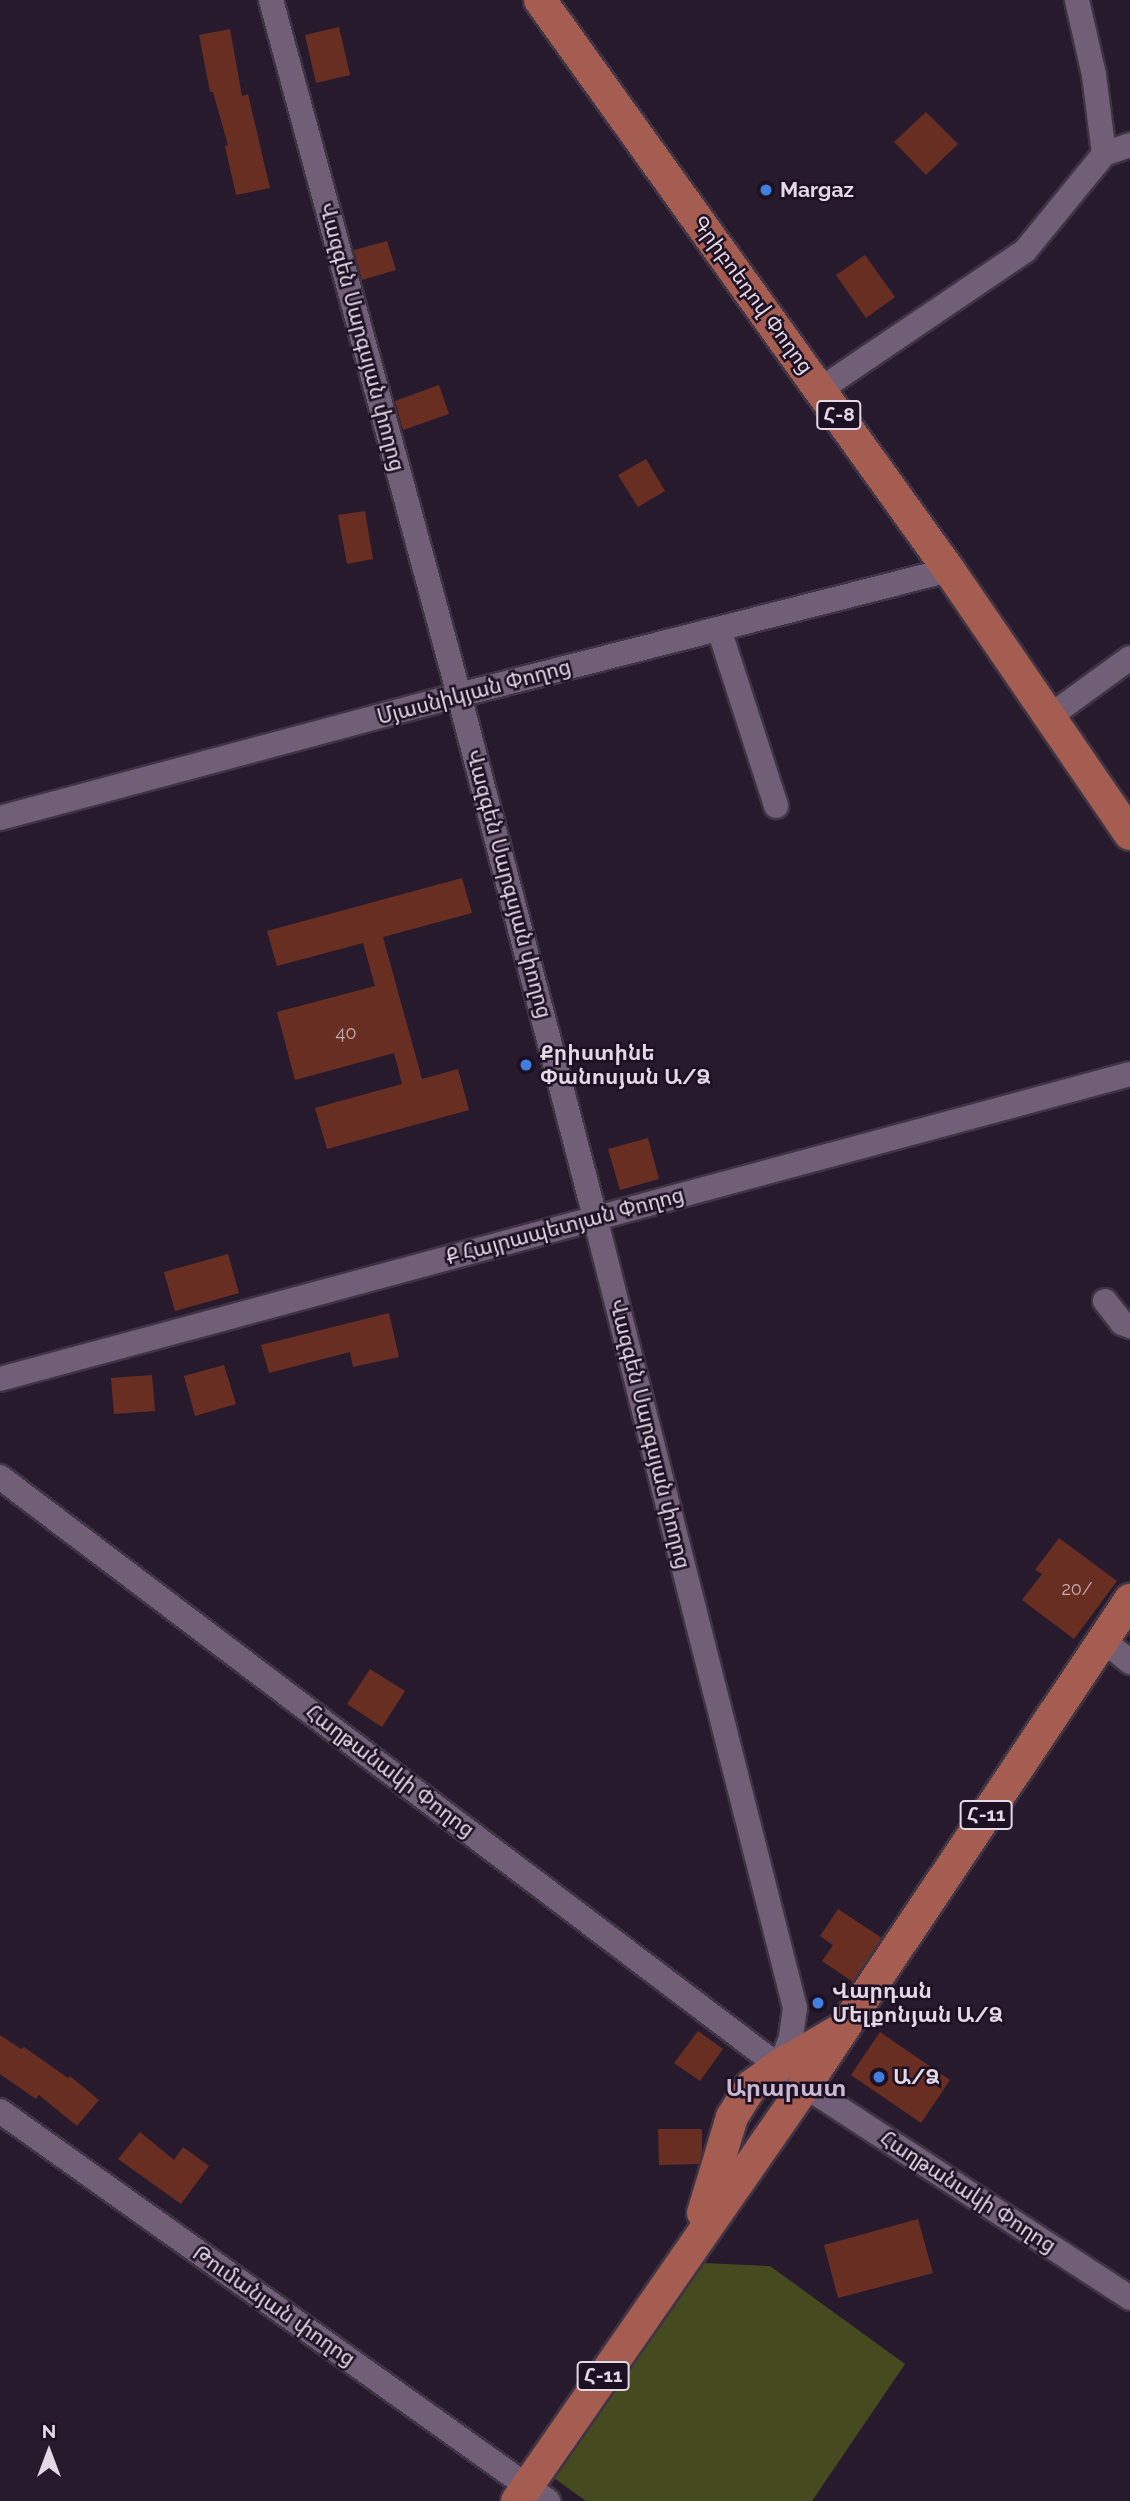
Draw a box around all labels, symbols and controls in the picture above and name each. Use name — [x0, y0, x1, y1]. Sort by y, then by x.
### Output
place label: Margaz — [780, 177, 854, 203]
marker: Margaz — [758, 182, 774, 198]
street label: Վազգեն Սարգսյան փողոց — [314, 200, 410, 474]
street label: Գրիբոեդով Փողոց — [687, 211, 819, 379]
road number: Հ-8 — [816, 400, 862, 430]
street label: Մյասնիկյան Փողոց — [374, 654, 574, 730]
street label: Վազգեն Սարգսյան փողոց — [461, 747, 557, 1021]
house number: 40 — [336, 1022, 356, 1044]
place label: Քրիստինե Փանոսյան Ա/Ձ — [540, 1040, 711, 1090]
marker: Քրիստինե Փանոսյան Ա/Ձ — [518, 1057, 534, 1073]
street label: Ք.Հայրապետյան Փողոց — [443, 1182, 687, 1270]
street label: Վազգեն Սարգսյան փողոց — [604, 1296, 696, 1572]
house number: 20/ — [1061, 1578, 1093, 1600]
street label: Հաղթանակի Փողոց — [301, 1699, 479, 1843]
road number: Հ-11 — [958, 1800, 1014, 1830]
place label: Վարդան Մելքոնյան Ա/Ձ — [832, 1978, 1003, 2028]
marker: Վարդան Մելքոնյան Ա/Ձ — [810, 1995, 826, 2011]
place label: Ա/Ձ — [893, 2064, 940, 2090]
marker: Ա/Ձ — [871, 2069, 887, 2085]
district label: Արարատ — [725, 2074, 847, 2102]
street label: Հաղթանակի Փողոց — [875, 2126, 1061, 2258]
street label: Թումանյան փողոց — [188, 2240, 360, 2372]
road number: Հ-11 — [575, 2360, 631, 2392]
north arrow — [14, 2417, 84, 2487]
text: N — [42, 2420, 56, 2442]

